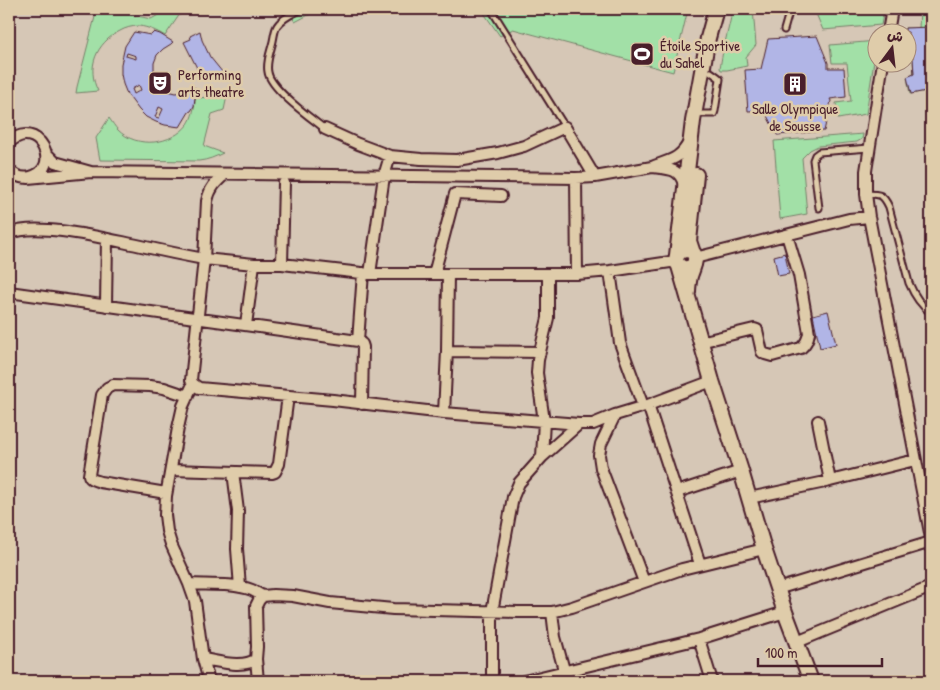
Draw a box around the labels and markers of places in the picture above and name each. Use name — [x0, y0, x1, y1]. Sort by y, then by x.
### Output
place label: Étoile Sportive du Sahel — [660, 35, 740, 73]
sports icon: Étoile Sportive du Sahel — [629, 41, 655, 67]
place label: Performing arts theatre — [178, 64, 244, 102]
theatre icon: Performing arts theatre — [147, 70, 173, 96]
building icon: Salle Olympique de Sousse — [782, 71, 808, 97]
place label: Salle Olympique de Sousse — [752, 98, 838, 136]

